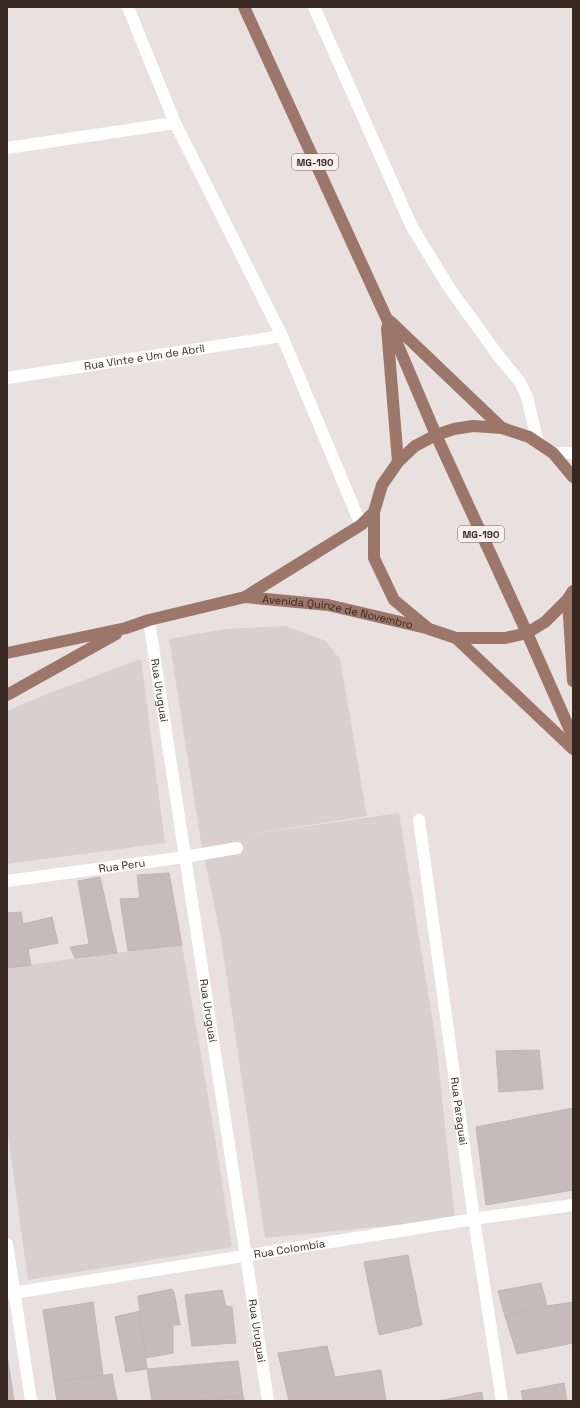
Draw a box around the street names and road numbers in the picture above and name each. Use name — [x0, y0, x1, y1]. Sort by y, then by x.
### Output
road number: MG-190 — [292, 154, 338, 170]
street label: Rua Vinte e Um de Abril — [83, 341, 206, 373]
road number: MG-190 — [458, 526, 504, 542]
street label: Avenida Quinze de Novembro — [262, 592, 415, 632]
street label: Rua Uruguai — [148, 658, 171, 723]
street label: Rua Peru — [98, 855, 146, 876]
street label: Rua Uruguai — [197, 978, 220, 1043]
street label: Rua Paraguai — [448, 1076, 471, 1147]
street label: Rua Colombia — [253, 1236, 327, 1261]
street label: Rua Uruguai — [246, 1298, 269, 1364]

